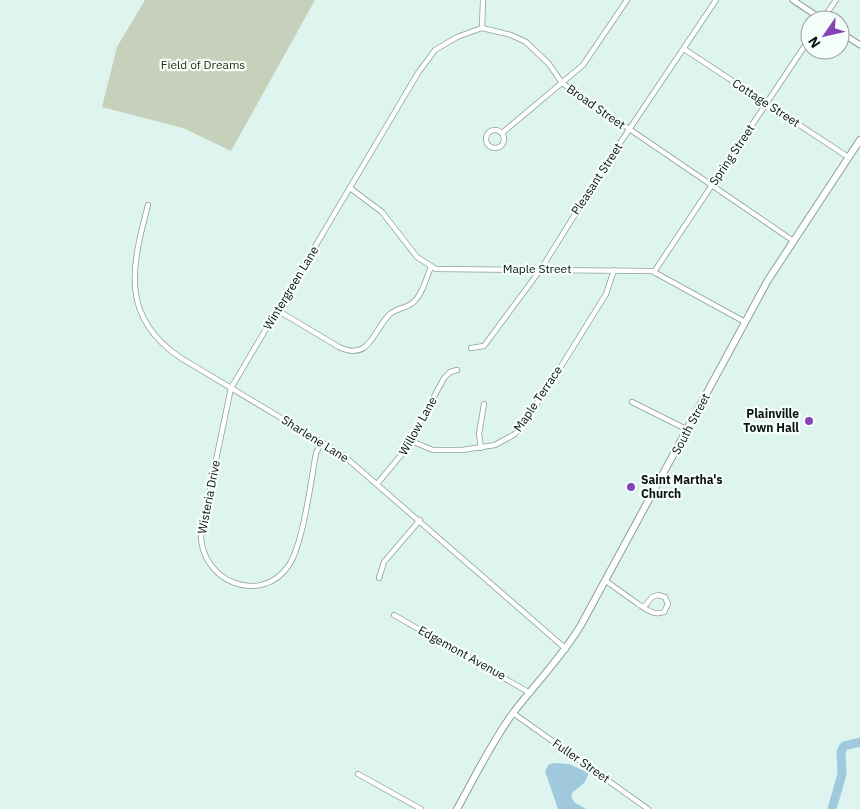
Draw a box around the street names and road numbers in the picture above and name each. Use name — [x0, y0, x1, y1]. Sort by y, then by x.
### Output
street label: Cottage Street — [730, 75, 803, 130]
street label: Broad Street — [564, 81, 628, 132]
street label: Spring Street — [706, 121, 757, 188]
street label: Pleasant Street — [568, 140, 625, 217]
street label: Wintergreen Lane — [260, 243, 322, 332]
street label: Maple Street — [503, 261, 571, 276]
street label: Maple Terrace — [510, 363, 565, 435]
street label: South Street — [668, 391, 713, 457]
street label: Willow Lane — [395, 393, 440, 458]
street label: Sharlene Lane — [279, 412, 352, 465]
street label: Wisteria Drive — [194, 458, 223, 535]
street label: Edgemont Avenue — [416, 622, 509, 683]
street label: Fuller Street — [550, 735, 613, 786]

